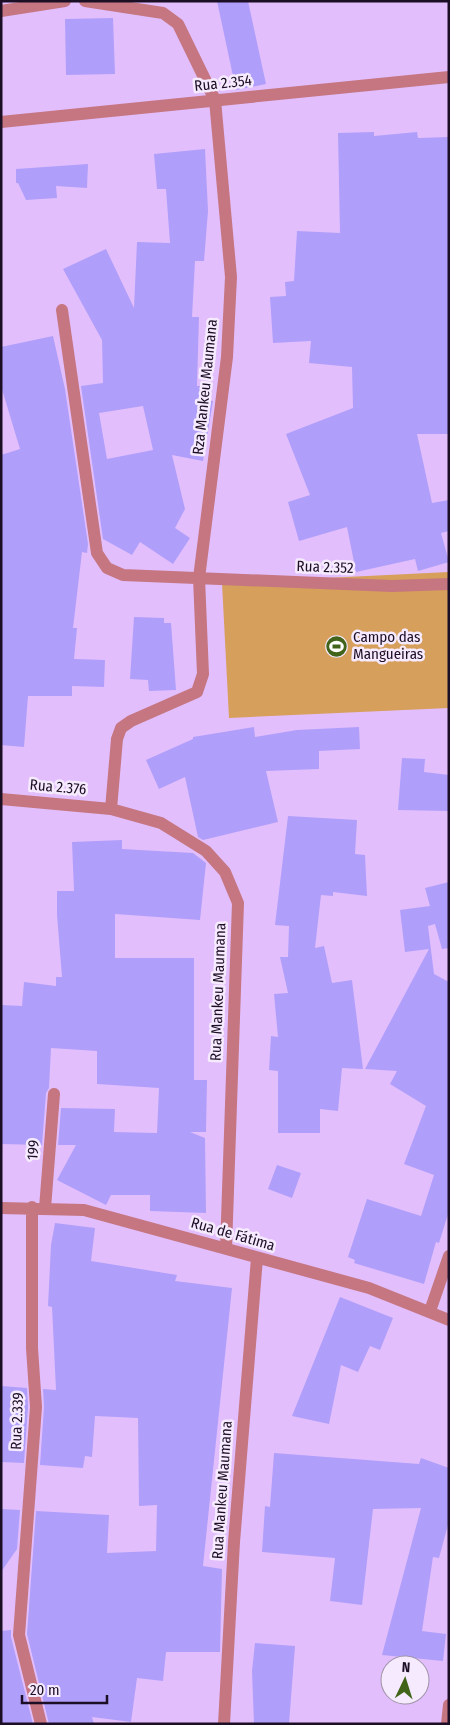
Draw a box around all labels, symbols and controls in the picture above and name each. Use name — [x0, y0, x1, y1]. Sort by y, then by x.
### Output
street label: Rua 2.354 — [193, 71, 253, 95]
street label: Rza Mankeu Maumana — [189, 318, 221, 456]
street label: Rua 2.352 — [296, 557, 354, 577]
place label: Campo das Mangueiras — [353, 628, 423, 663]
sports icon: Campo das Mangueiras — [325, 634, 349, 658]
street label: Rua 2.376 — [29, 776, 87, 798]
street label: Rua Mankeu Maumana — [207, 923, 229, 1061]
street label: 199 — [23, 1139, 43, 1161]
street label: Rua de Fátima — [189, 1213, 277, 1255]
street label: Rua 2.339 — [7, 1392, 27, 1450]
street label: Rua Mankeu Maumana — [208, 1420, 236, 1560]
north arrow — [380, 1655, 430, 1705]
text: N — [401, 1659, 411, 1676]
scale bar — [22, 1672, 108, 1704]
text: 20 m — [30, 1681, 60, 1699]

